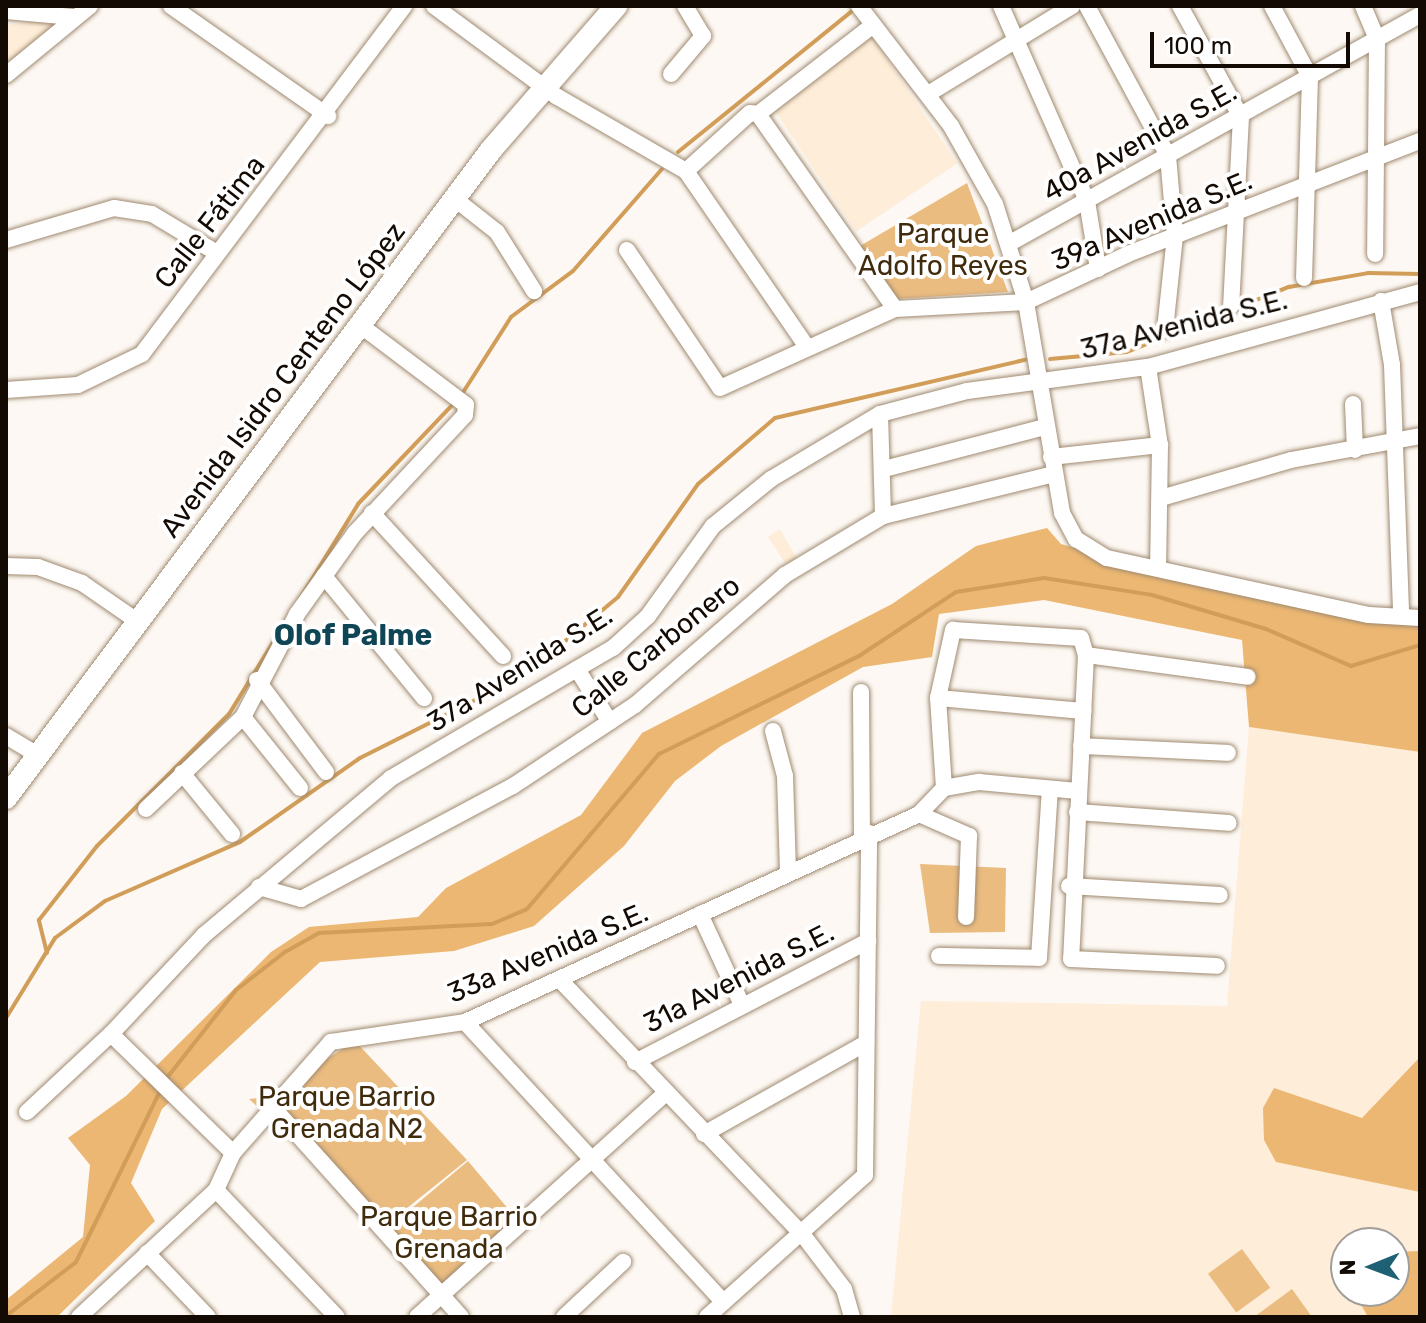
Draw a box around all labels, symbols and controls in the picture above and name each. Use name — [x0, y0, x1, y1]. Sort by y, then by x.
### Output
scale bar — [1154, 16, 1354, 66]
text: 100 m — [1164, 32, 1232, 60]
street label: 40a Avenida S.E. — [1037, 75, 1243, 209]
street label: Calle Fátima — [148, 149, 272, 295]
street label: 39a Avenida S.E. — [1046, 163, 1258, 279]
street label: Avenida Isidro Centeno López — [154, 216, 412, 544]
park label: Parque Adolfo Reyes — [858, 217, 1028, 283]
street label: 37a Avenida S.E. — [1077, 283, 1291, 367]
street label: Calle Carbonero — [565, 569, 747, 725]
street label: 37a Avenida S.E. — [421, 598, 619, 740]
district label: Olof Palme — [273, 617, 433, 653]
street label: 33a Avenida S.E. — [442, 895, 654, 1011]
street label: 31a Avenida S.E. — [638, 915, 840, 1041]
park label: Parque Barrio Grenada N2 — [258, 1080, 436, 1146]
park label: Parque Barrio Grenada — [360, 1200, 538, 1266]
north arrow — [1330, 1227, 1410, 1307]
text: N — [1334, 1259, 1361, 1276]

